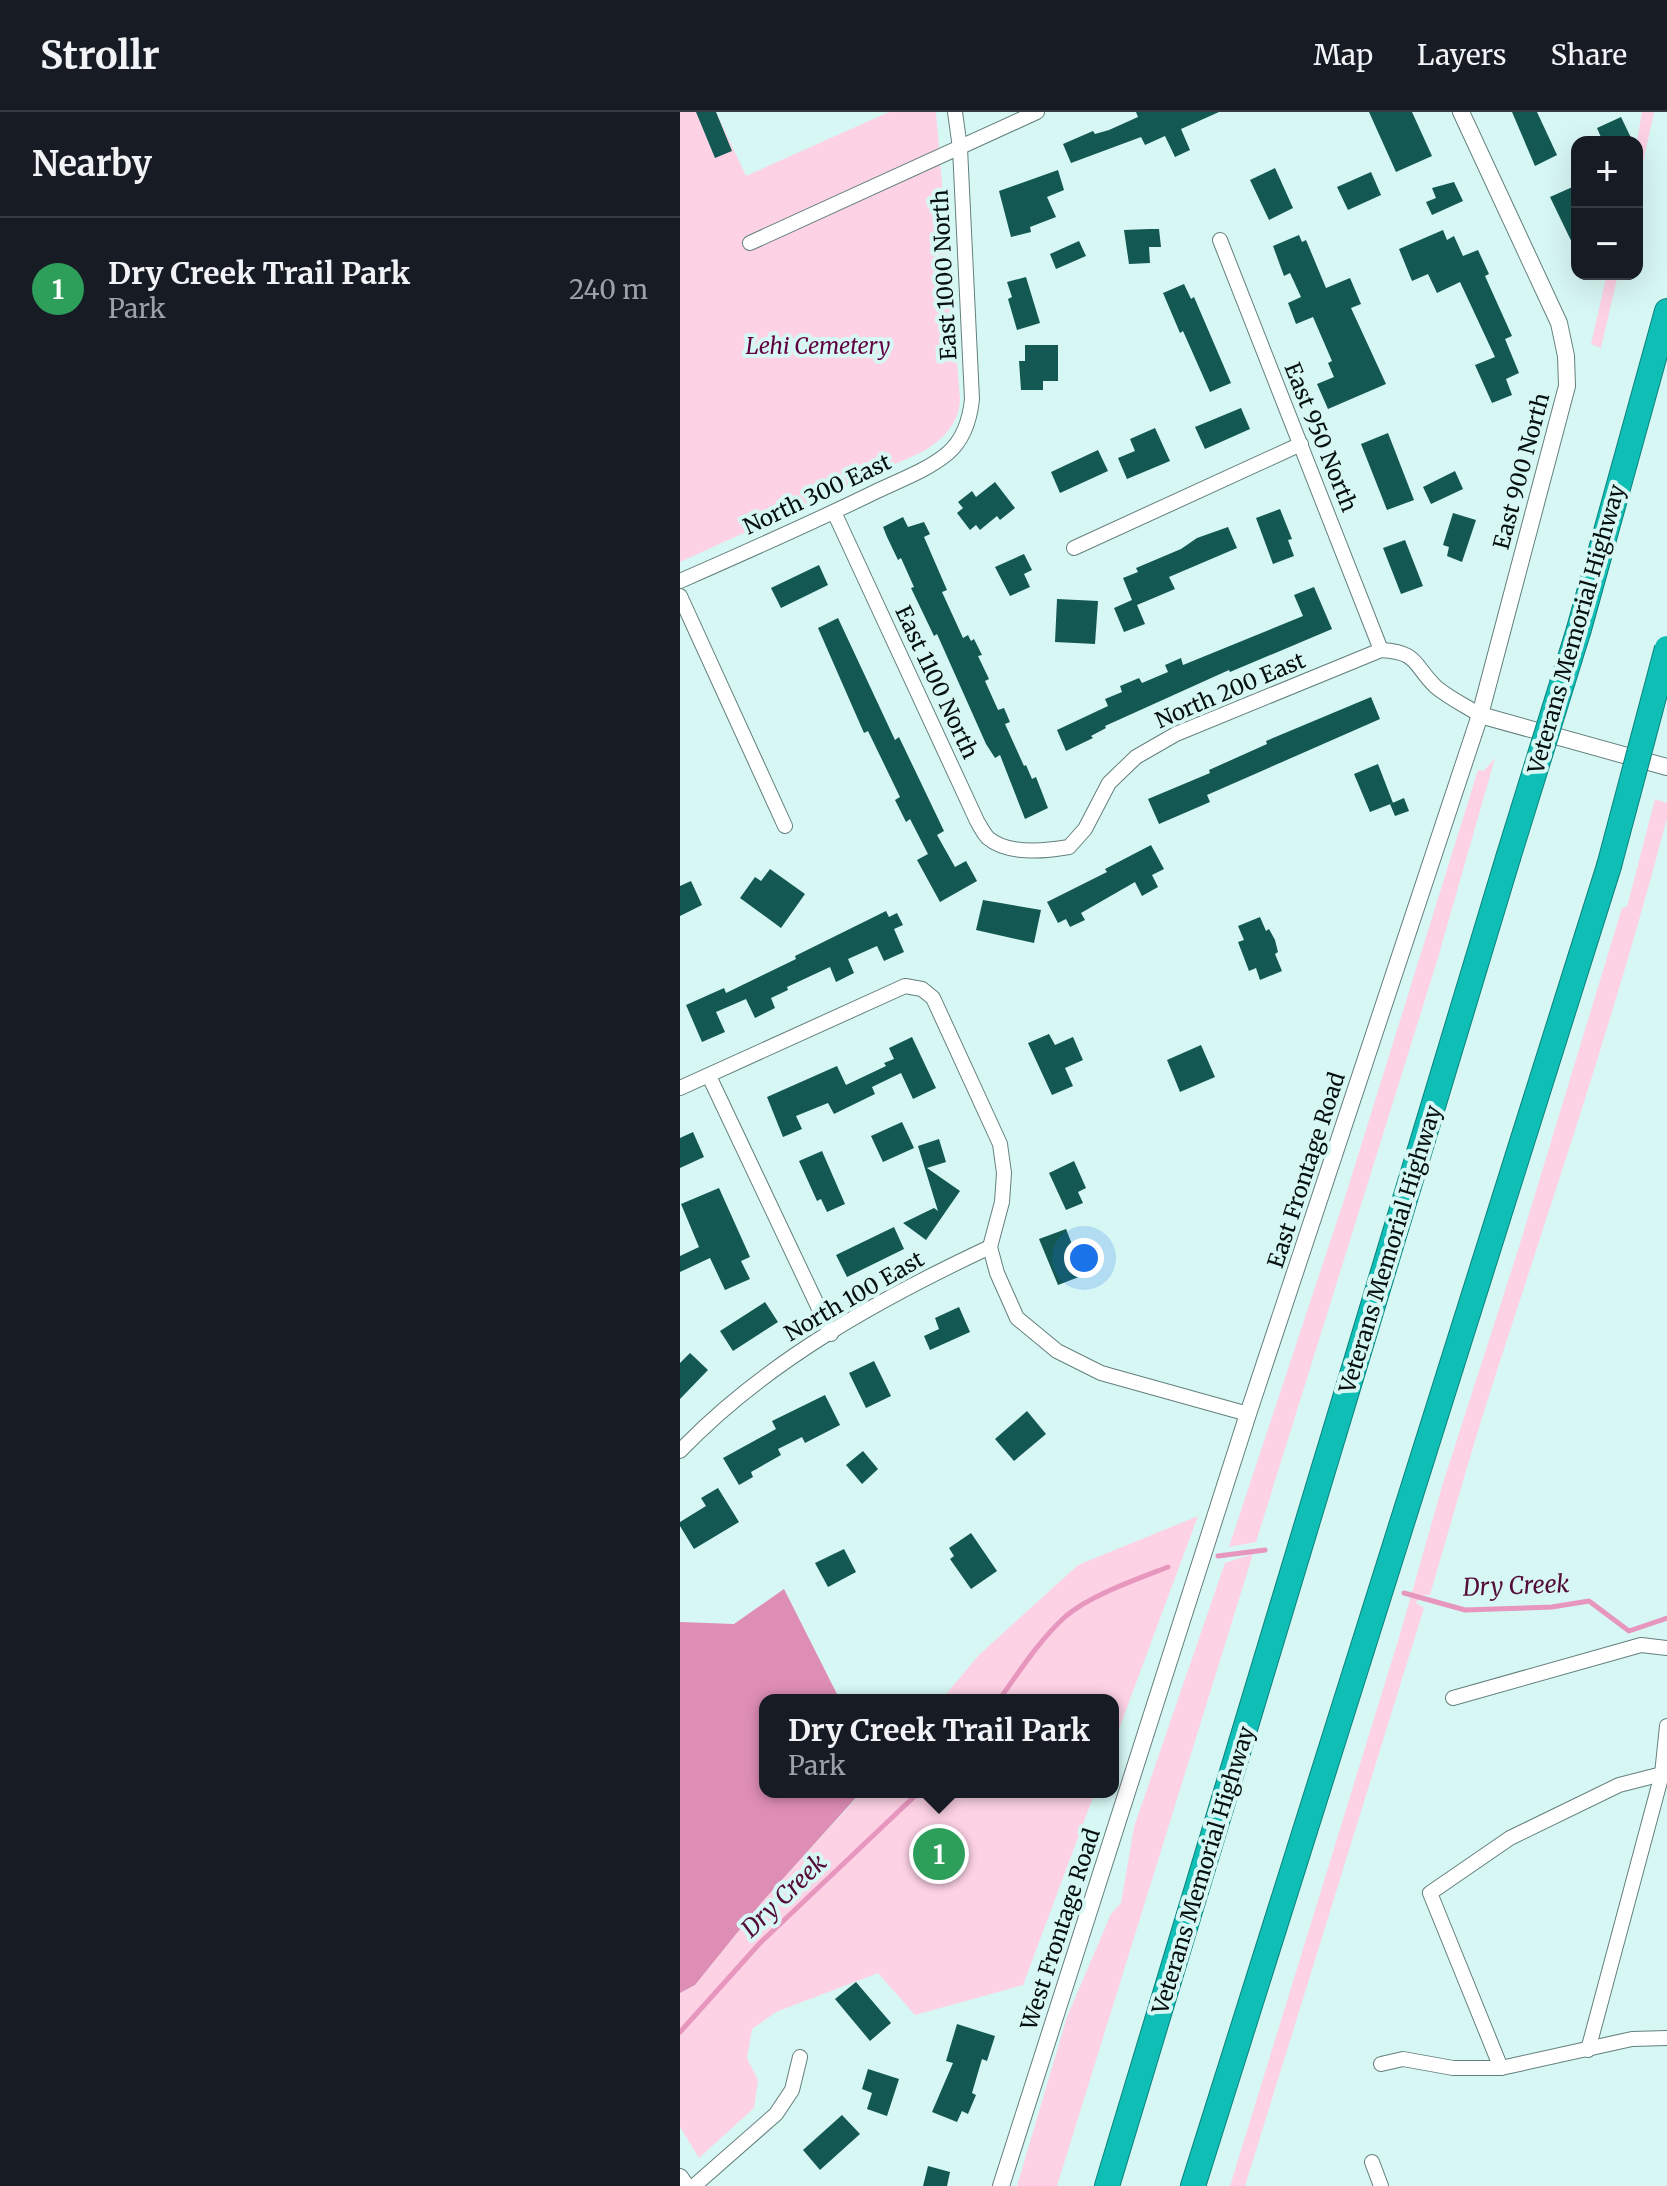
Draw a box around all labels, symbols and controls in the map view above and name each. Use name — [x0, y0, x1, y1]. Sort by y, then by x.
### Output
text: Strollr — [40, 32, 160, 79]
text: Map — [1313, 37, 1373, 73]
text: Layers — [1417, 37, 1506, 73]
text: Share — [1550, 37, 1627, 73]
map controls — [1571, 136, 1643, 280]
button: + — [1571, 136, 1643, 208]
text: Nearby — [32, 143, 152, 185]
street label: East 1000 North — [926, 189, 962, 361]
button: − — [1571, 208, 1643, 280]
text: Dry Creek Trail Park — [108, 254, 410, 292]
text: 1 — [52, 273, 64, 306]
text: 240 m — [569, 273, 648, 306]
text: Park — [108, 292, 166, 325]
park label: Lehi Cemetery — [746, 332, 890, 360]
street label: East 950 North — [1278, 358, 1364, 516]
street label: East 900 North — [1487, 389, 1555, 552]
street label: North 300 East — [739, 447, 896, 540]
street label: Veterans Memorial Highway — [1521, 481, 1631, 778]
street label: East 1100 North — [889, 601, 985, 763]
street label: North 200 East — [1151, 646, 1310, 734]
street label: East Frontage Road — [1261, 1069, 1351, 1271]
street label: Veterans Memorial Highway — [1333, 1102, 1447, 1397]
your location — [1064, 1238, 1104, 1278]
street label: North 100 East — [779, 1245, 929, 1347]
water label: Dry Creek — [1461, 1568, 1570, 1603]
popup — [759, 1694, 1119, 1798]
text: Dry Creek Trail Park — [788, 1711, 1090, 1749]
street label: Veterans Memorial Highway — [1146, 1723, 1260, 2018]
text: Park — [788, 1749, 846, 1782]
pin: 1 — [913, 1824, 965, 1884]
street label: West Frontage Road — [1014, 1825, 1106, 2034]
water label: Dry Creek — [734, 1847, 833, 1945]

